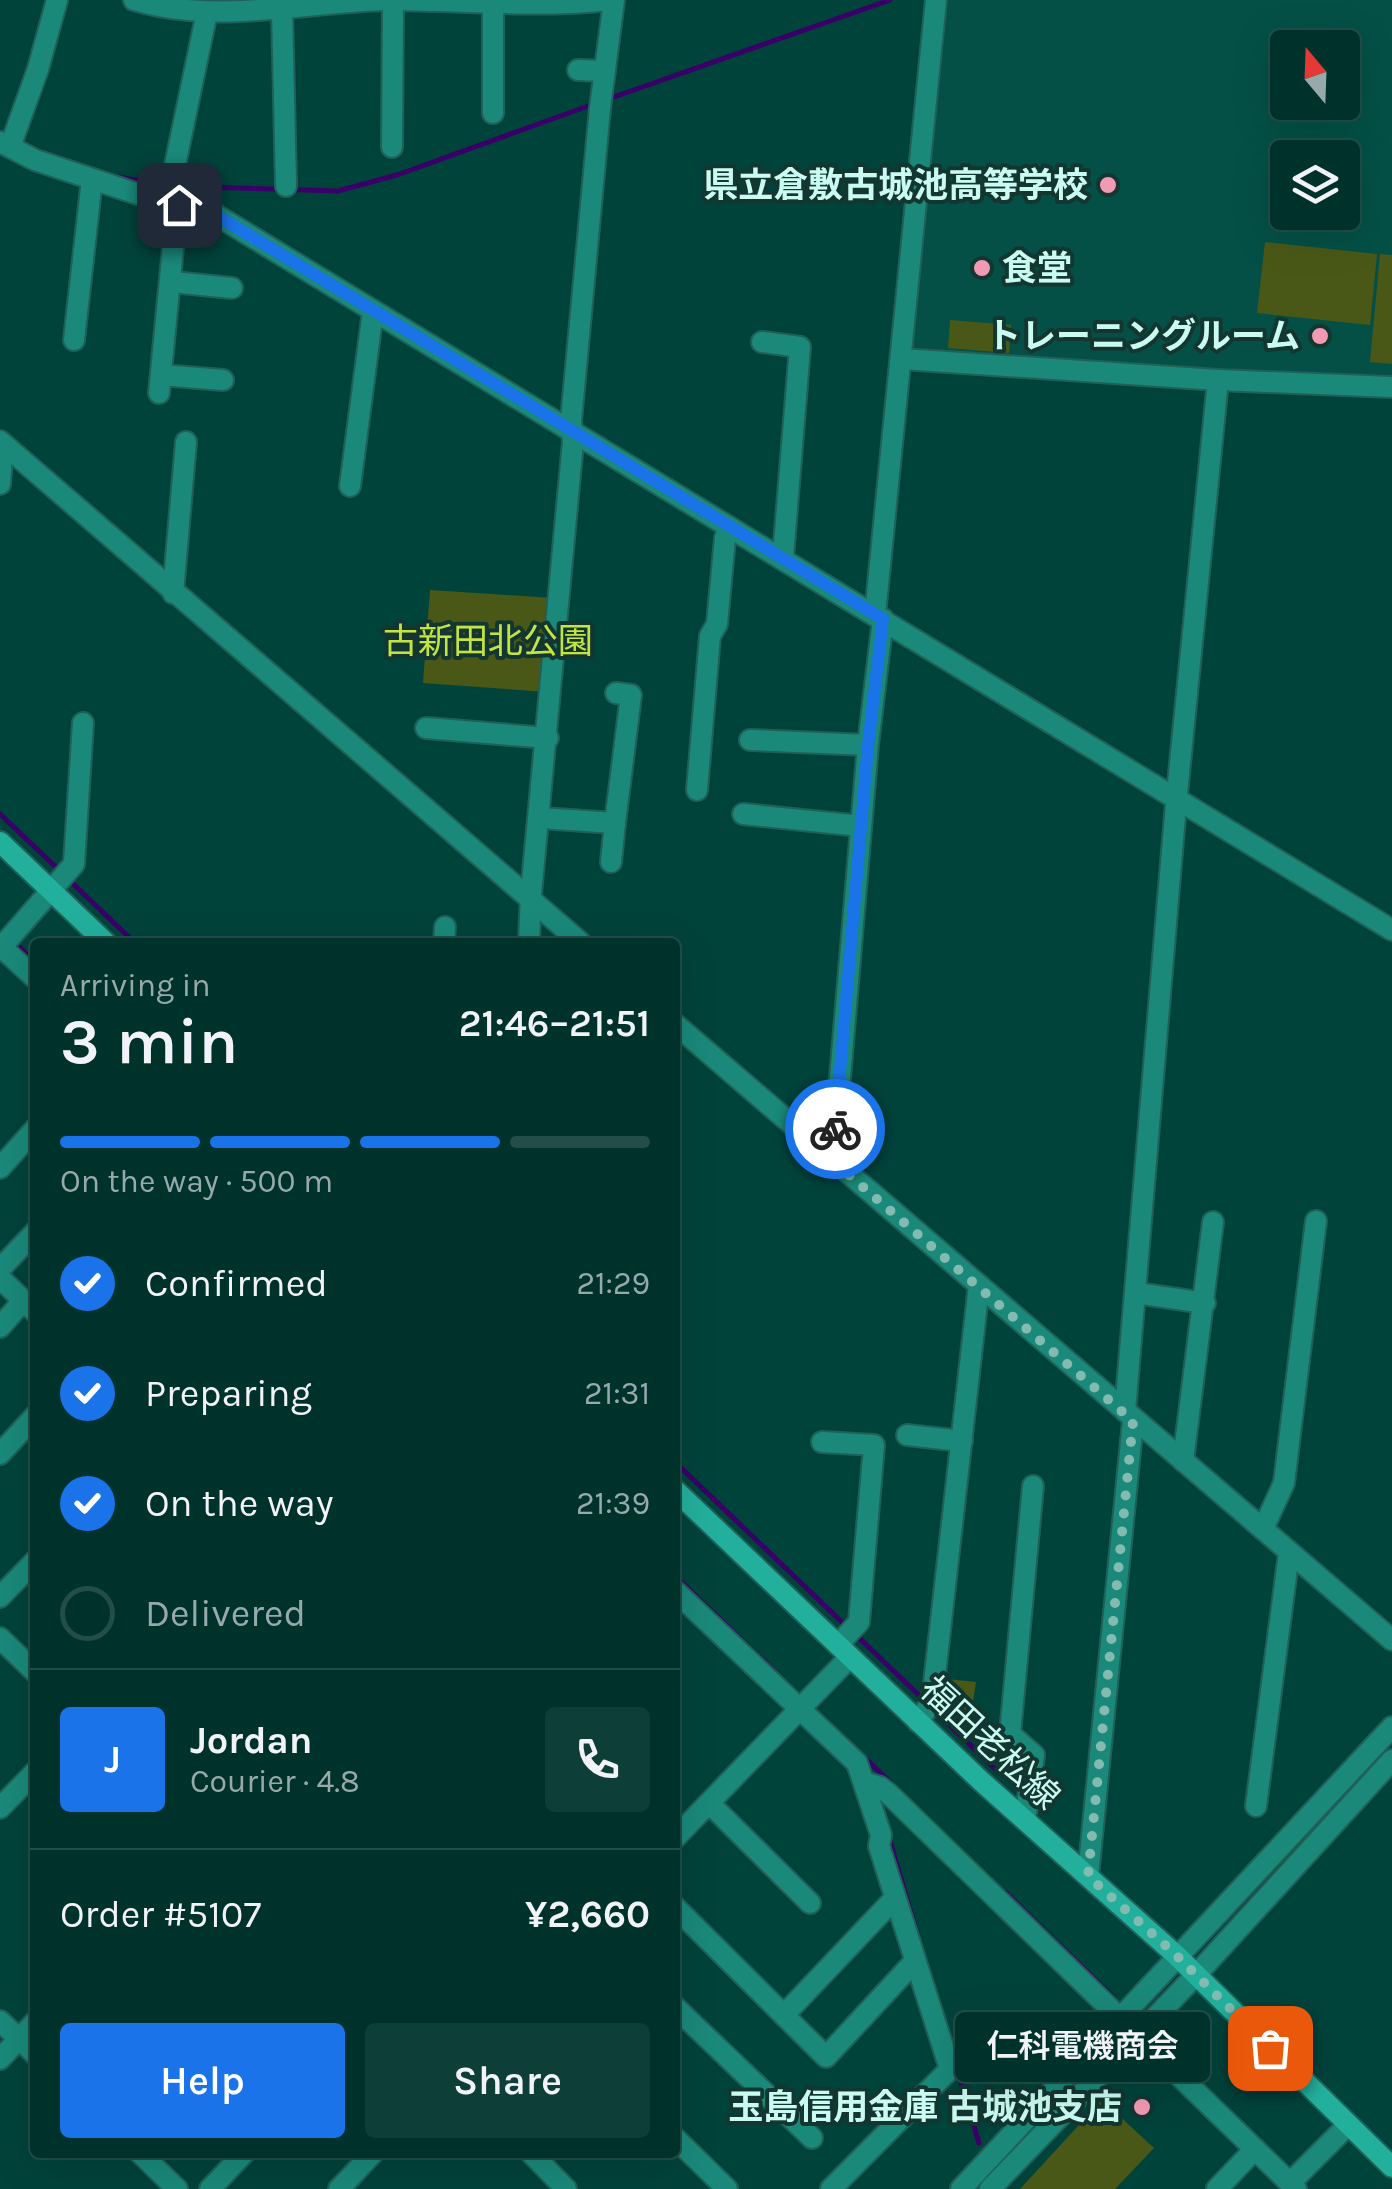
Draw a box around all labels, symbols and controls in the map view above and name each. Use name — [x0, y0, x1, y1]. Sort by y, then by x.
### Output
north arrow — [1270, 30, 1360, 120]
map controls — [1270, 30, 1360, 230]
button: layers — [1270, 140, 1360, 230]
pin — [137, 163, 222, 248]
place label: 県立倉敷古城池高等学校 — [703, 165, 1088, 206]
marker: 県立倉敷古城池高等学校 — [1097, 174, 1119, 196]
icon: home — [152, 178, 207, 233]
place label: 食堂 — [1002, 248, 1072, 289]
marker: 食堂 — [971, 257, 993, 279]
place label: トレーニングルーム — [986, 316, 1300, 357]
marker: トレーニングルーム — [1309, 325, 1331, 347]
park label: 古新田北公園 — [383, 621, 593, 662]
text: Arriving in — [60, 967, 211, 1004]
text: 21:46–21:51 — [459, 1001, 650, 1046]
text: 3 min — [60, 1003, 238, 1079]
courier — [785, 1079, 885, 1179]
icon: bike — [808, 1102, 863, 1157]
text: On the way · 500 m — [60, 1163, 333, 1200]
icon: check — [60, 1256, 115, 1311]
text: Confirmed — [145, 1261, 328, 1306]
text: 21:29 — [576, 1265, 650, 1302]
icon: check — [60, 1366, 115, 1421]
text: Preparing — [145, 1371, 312, 1416]
text: 21:31 — [584, 1375, 650, 1412]
icon: check — [60, 1476, 115, 1531]
text: On the way — [145, 1481, 333, 1526]
text: 21:39 — [576, 1485, 650, 1522]
text: Delivered — [145, 1591, 306, 1636]
street label: 福田老松線 — [912, 1668, 1068, 1818]
button: phone — [545, 1707, 650, 1812]
text: Jordan — [190, 1718, 313, 1763]
text: J — [104, 1737, 121, 1782]
text: Courier · 4.8 — [190, 1763, 360, 1800]
text: Order #5107 — [60, 1892, 261, 1937]
text: ¥2,660 — [525, 1892, 650, 1937]
pin — [1228, 2006, 1313, 2091]
callout: 仁科電機商会 — [955, 2013, 1210, 2083]
icon: bag — [1243, 2021, 1298, 2076]
button: Help — [60, 2023, 345, 2138]
button: Share — [365, 2023, 650, 2138]
text: 仁科電機商会 — [986, 2028, 1179, 2065]
place label: 玉島信用金庫 古城池支店 — [728, 2087, 1122, 2128]
marker: 玉島信用金庫 古城池支店 — [1131, 2096, 1153, 2118]

